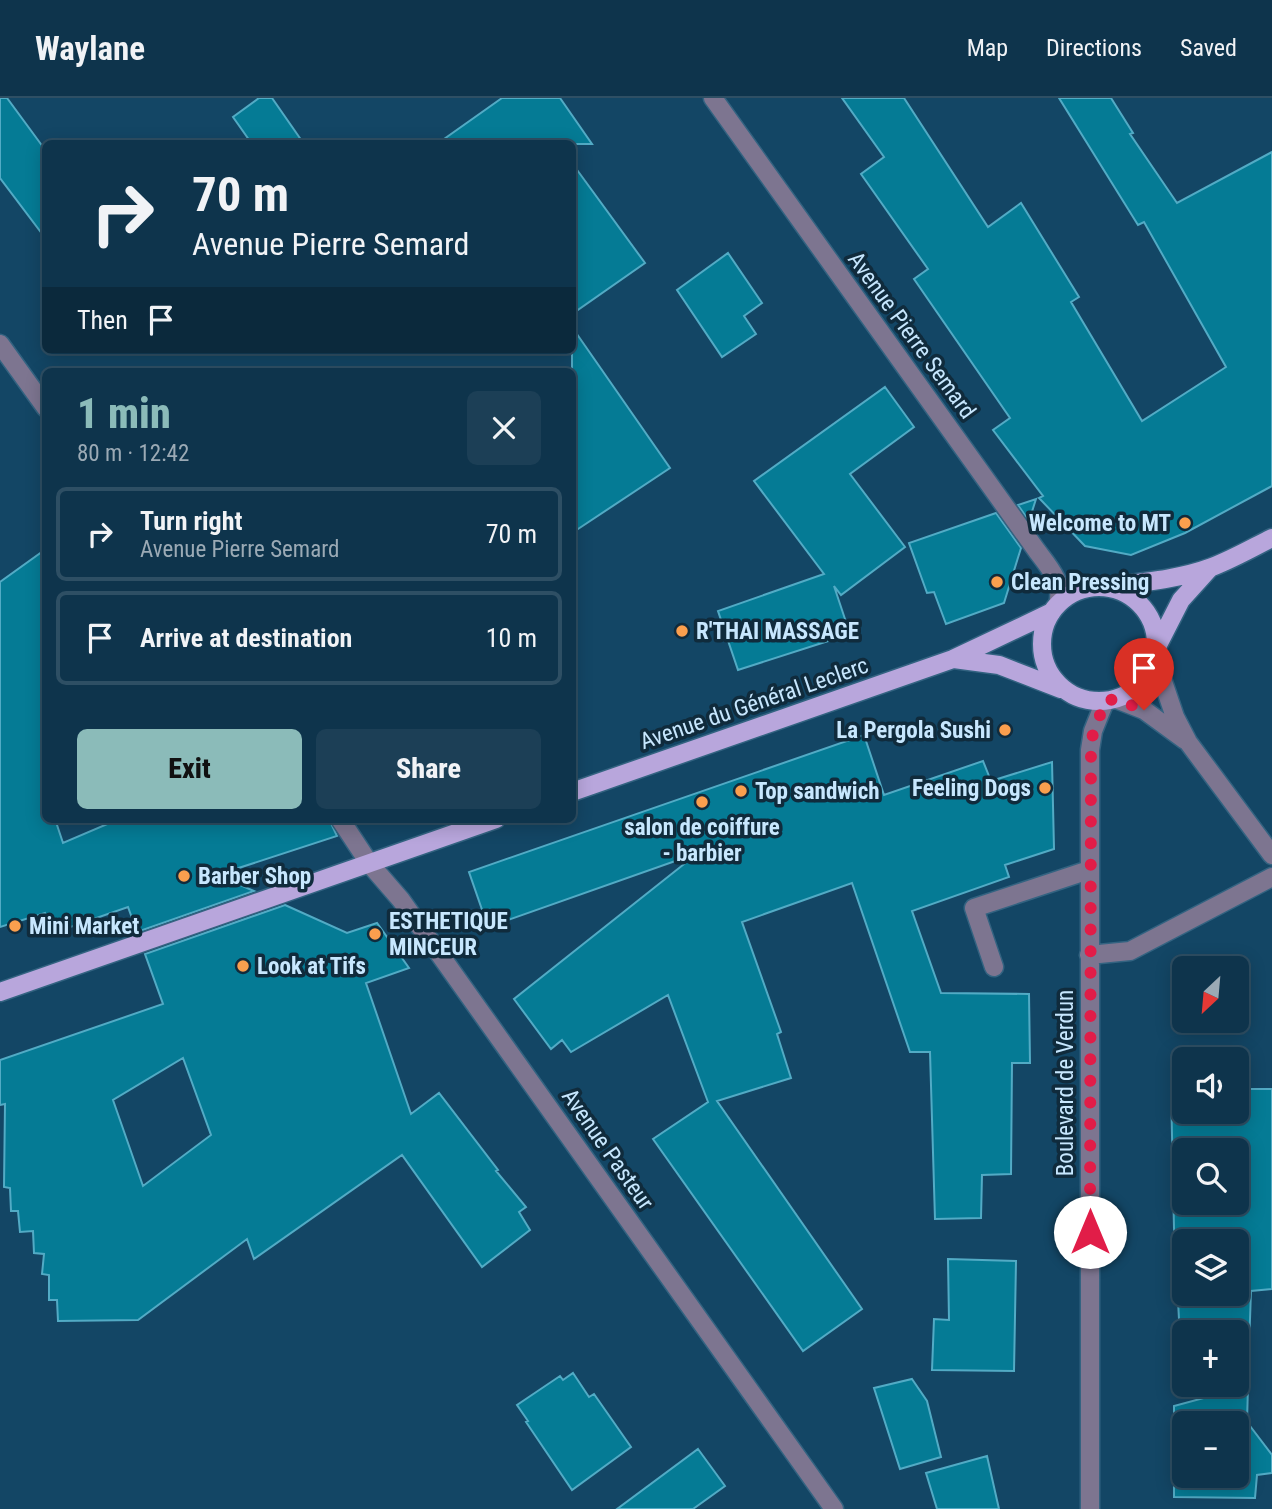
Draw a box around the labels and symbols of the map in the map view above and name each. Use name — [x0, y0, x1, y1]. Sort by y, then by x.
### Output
street label: Avenue Pierre Semard — [842, 247, 981, 424]
place label: Welcome to MT — [1029, 510, 1171, 537]
marker: Welcome to MT — [1177, 515, 1193, 531]
place label: Clean Pressing — [1011, 569, 1149, 596]
marker: Clean Pressing — [989, 574, 1005, 590]
place label: R'THAI MASSAGE — [696, 618, 859, 645]
marker: R'THAI MASSAGE — [674, 623, 690, 639]
pin — [1114, 638, 1174, 710]
street label: Avenue du Général Leclerc — [637, 652, 872, 755]
place label: La Pergola Sushi — [836, 717, 991, 744]
marker: La Pergola Sushi — [997, 722, 1013, 738]
place label: Feeling Dogs — [912, 775, 1031, 802]
place label: Top sandwich — [755, 778, 880, 805]
marker: Feeling Dogs — [1037, 780, 1053, 796]
marker: Top sandwich — [733, 783, 749, 799]
marker: salon de coiffure - barbier — [694, 794, 710, 810]
place label: salon de coiffure - barbier — [624, 814, 780, 867]
place label: Barber Shop — [198, 863, 311, 890]
marker: Barber Shop — [176, 868, 192, 884]
place label: ESTHETIQUE MINCEUR — [389, 908, 508, 961]
place label: Mini Market — [29, 913, 139, 940]
marker: Mini Market — [7, 918, 23, 934]
marker: ESTHETIQUE MINCEUR — [367, 926, 383, 942]
place label: Look at Tifs — [257, 953, 366, 980]
north arrow — [1172, 956, 1250, 1032]
marker: Look at Tifs — [235, 958, 251, 974]
street label: Boulevard de Verdun — [1052, 990, 1079, 1176]
street label: Avenue Pasteur — [556, 1084, 659, 1215]
position arrow — [1053, 1195, 1127, 1269]

